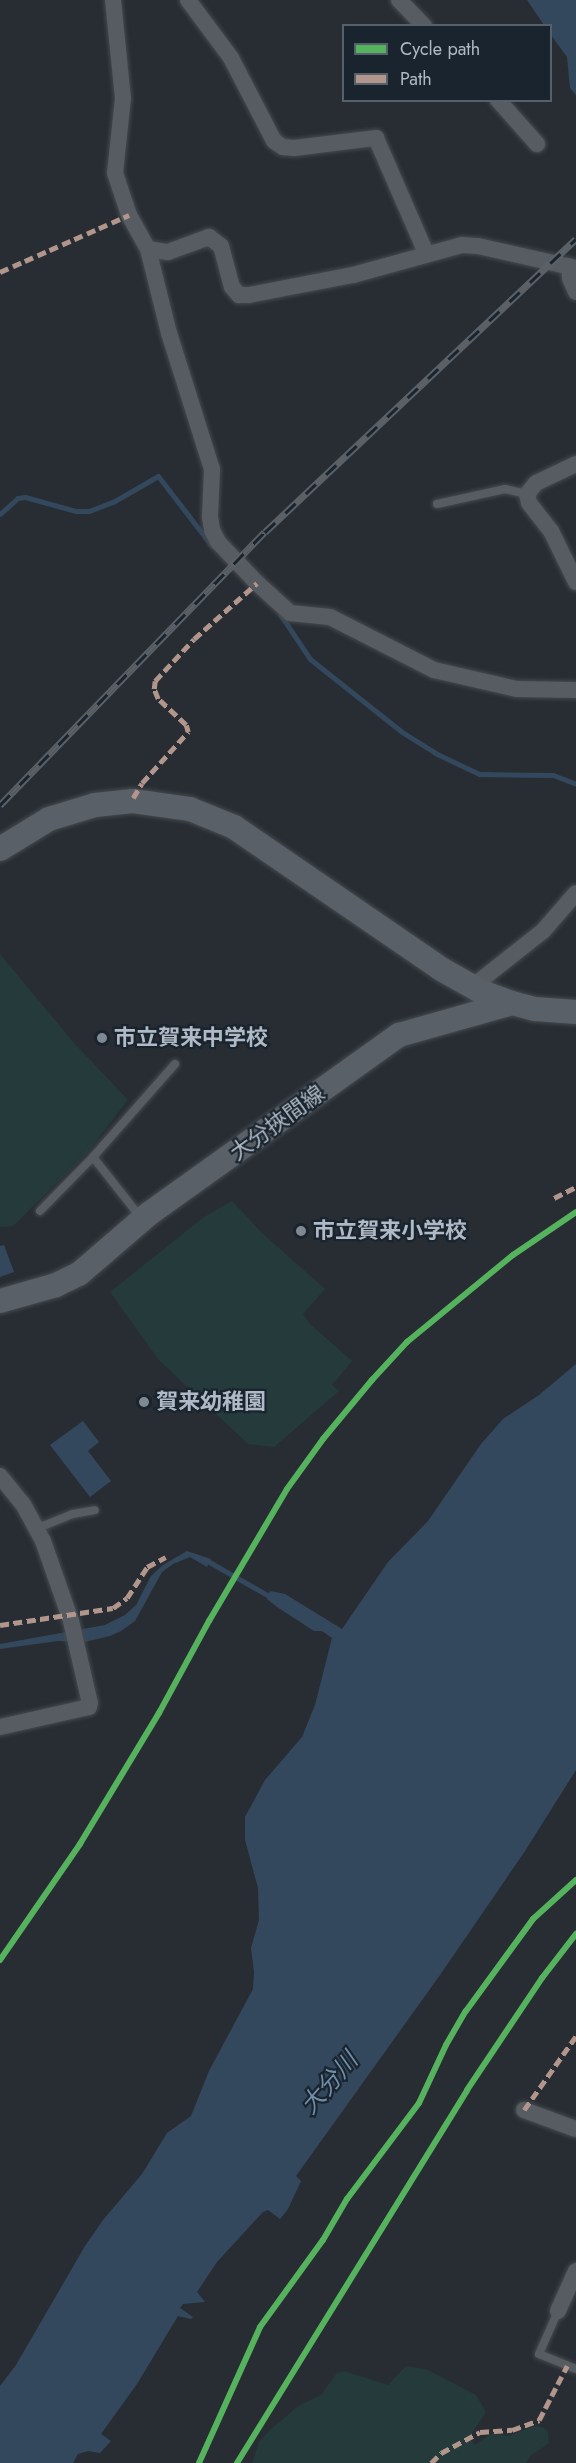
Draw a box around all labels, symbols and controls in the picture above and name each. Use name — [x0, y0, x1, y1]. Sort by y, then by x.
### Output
legend — [342, 24, 552, 102]
text: Cycle path — [400, 36, 480, 62]
text: Path — [400, 66, 432, 92]
place label: 市立賀来中学校 — [114, 1025, 268, 1051]
marker: 市立賀来中学校 — [95, 1031, 109, 1045]
street label: 大分挾間線 — [225, 1080, 329, 1166]
place label: 市立賀来小学校 — [313, 1218, 467, 1244]
marker: 市立賀来小学校 — [294, 1224, 308, 1238]
place label: 賀来幼稚園 — [156, 1389, 266, 1415]
marker: 賀来幼稚園 — [137, 1395, 151, 1409]
water label: 大分川 — [295, 2046, 363, 2120]

